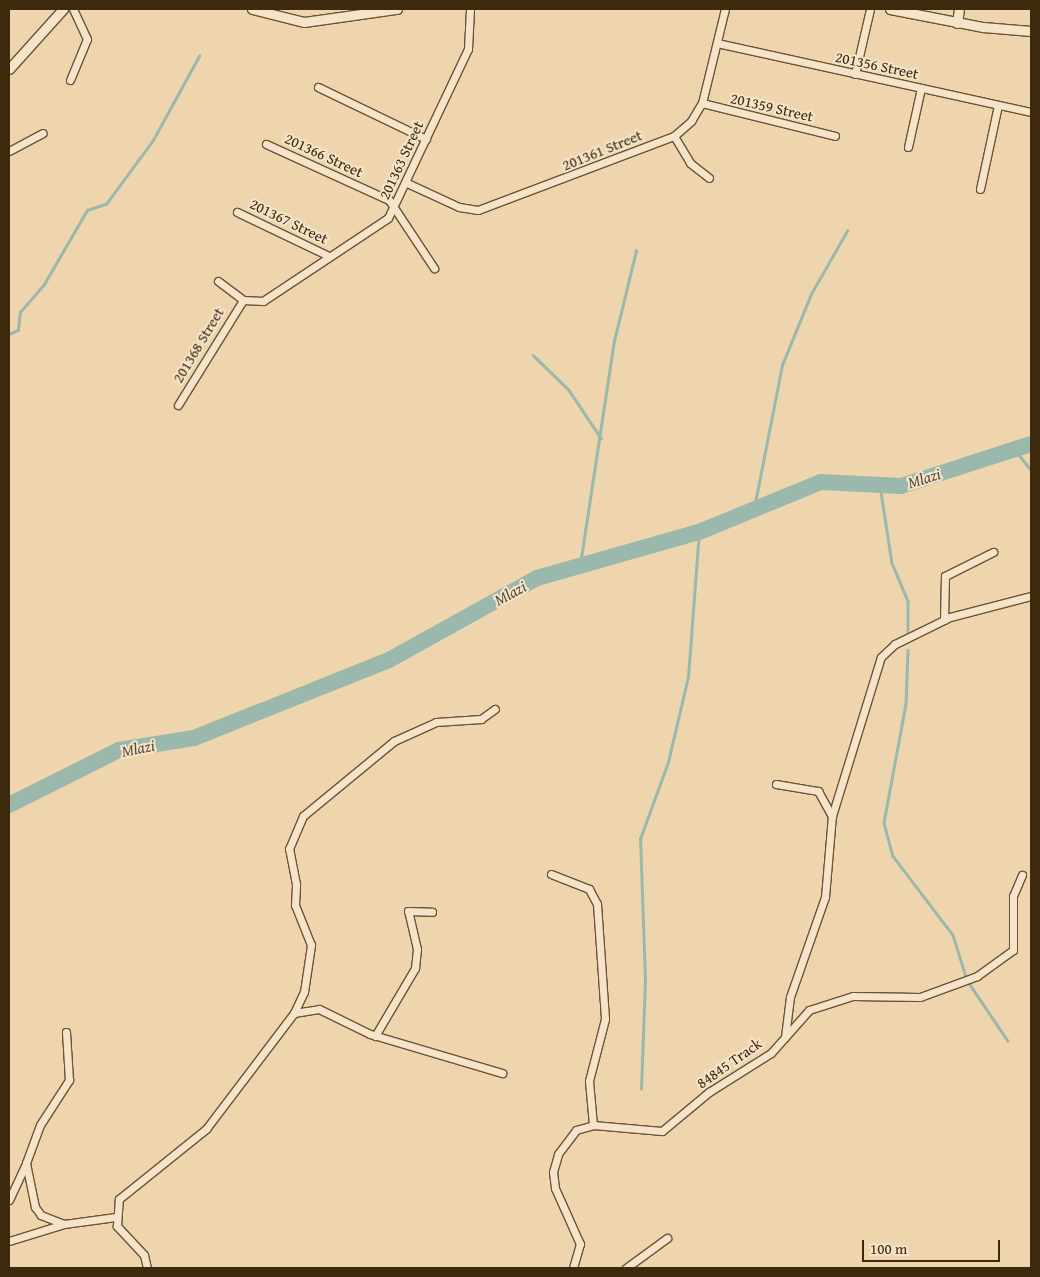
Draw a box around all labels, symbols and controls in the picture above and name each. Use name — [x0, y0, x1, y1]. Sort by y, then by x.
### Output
street label: 201356 Street — [834, 47, 920, 83]
street label: 201359 Street — [729, 89, 815, 125]
street label: 201363 Street — [375, 118, 427, 202]
street label: 201361 Street — [559, 126, 645, 174]
street label: 201366 Street — [282, 129, 366, 181]
street label: 201367 Street — [247, 194, 331, 248]
street label: 201368 Street — [169, 304, 227, 386]
water label: Mlazi — [905, 464, 943, 492]
water label: Mlazi — [491, 576, 529, 610]
water label: Mlazi — [120, 735, 156, 761]
street label: 84845 Track — [693, 1034, 765, 1092]
scale bar — [865, 1230, 1002, 1262]
text: 100 m — [870, 1238, 907, 1259]

